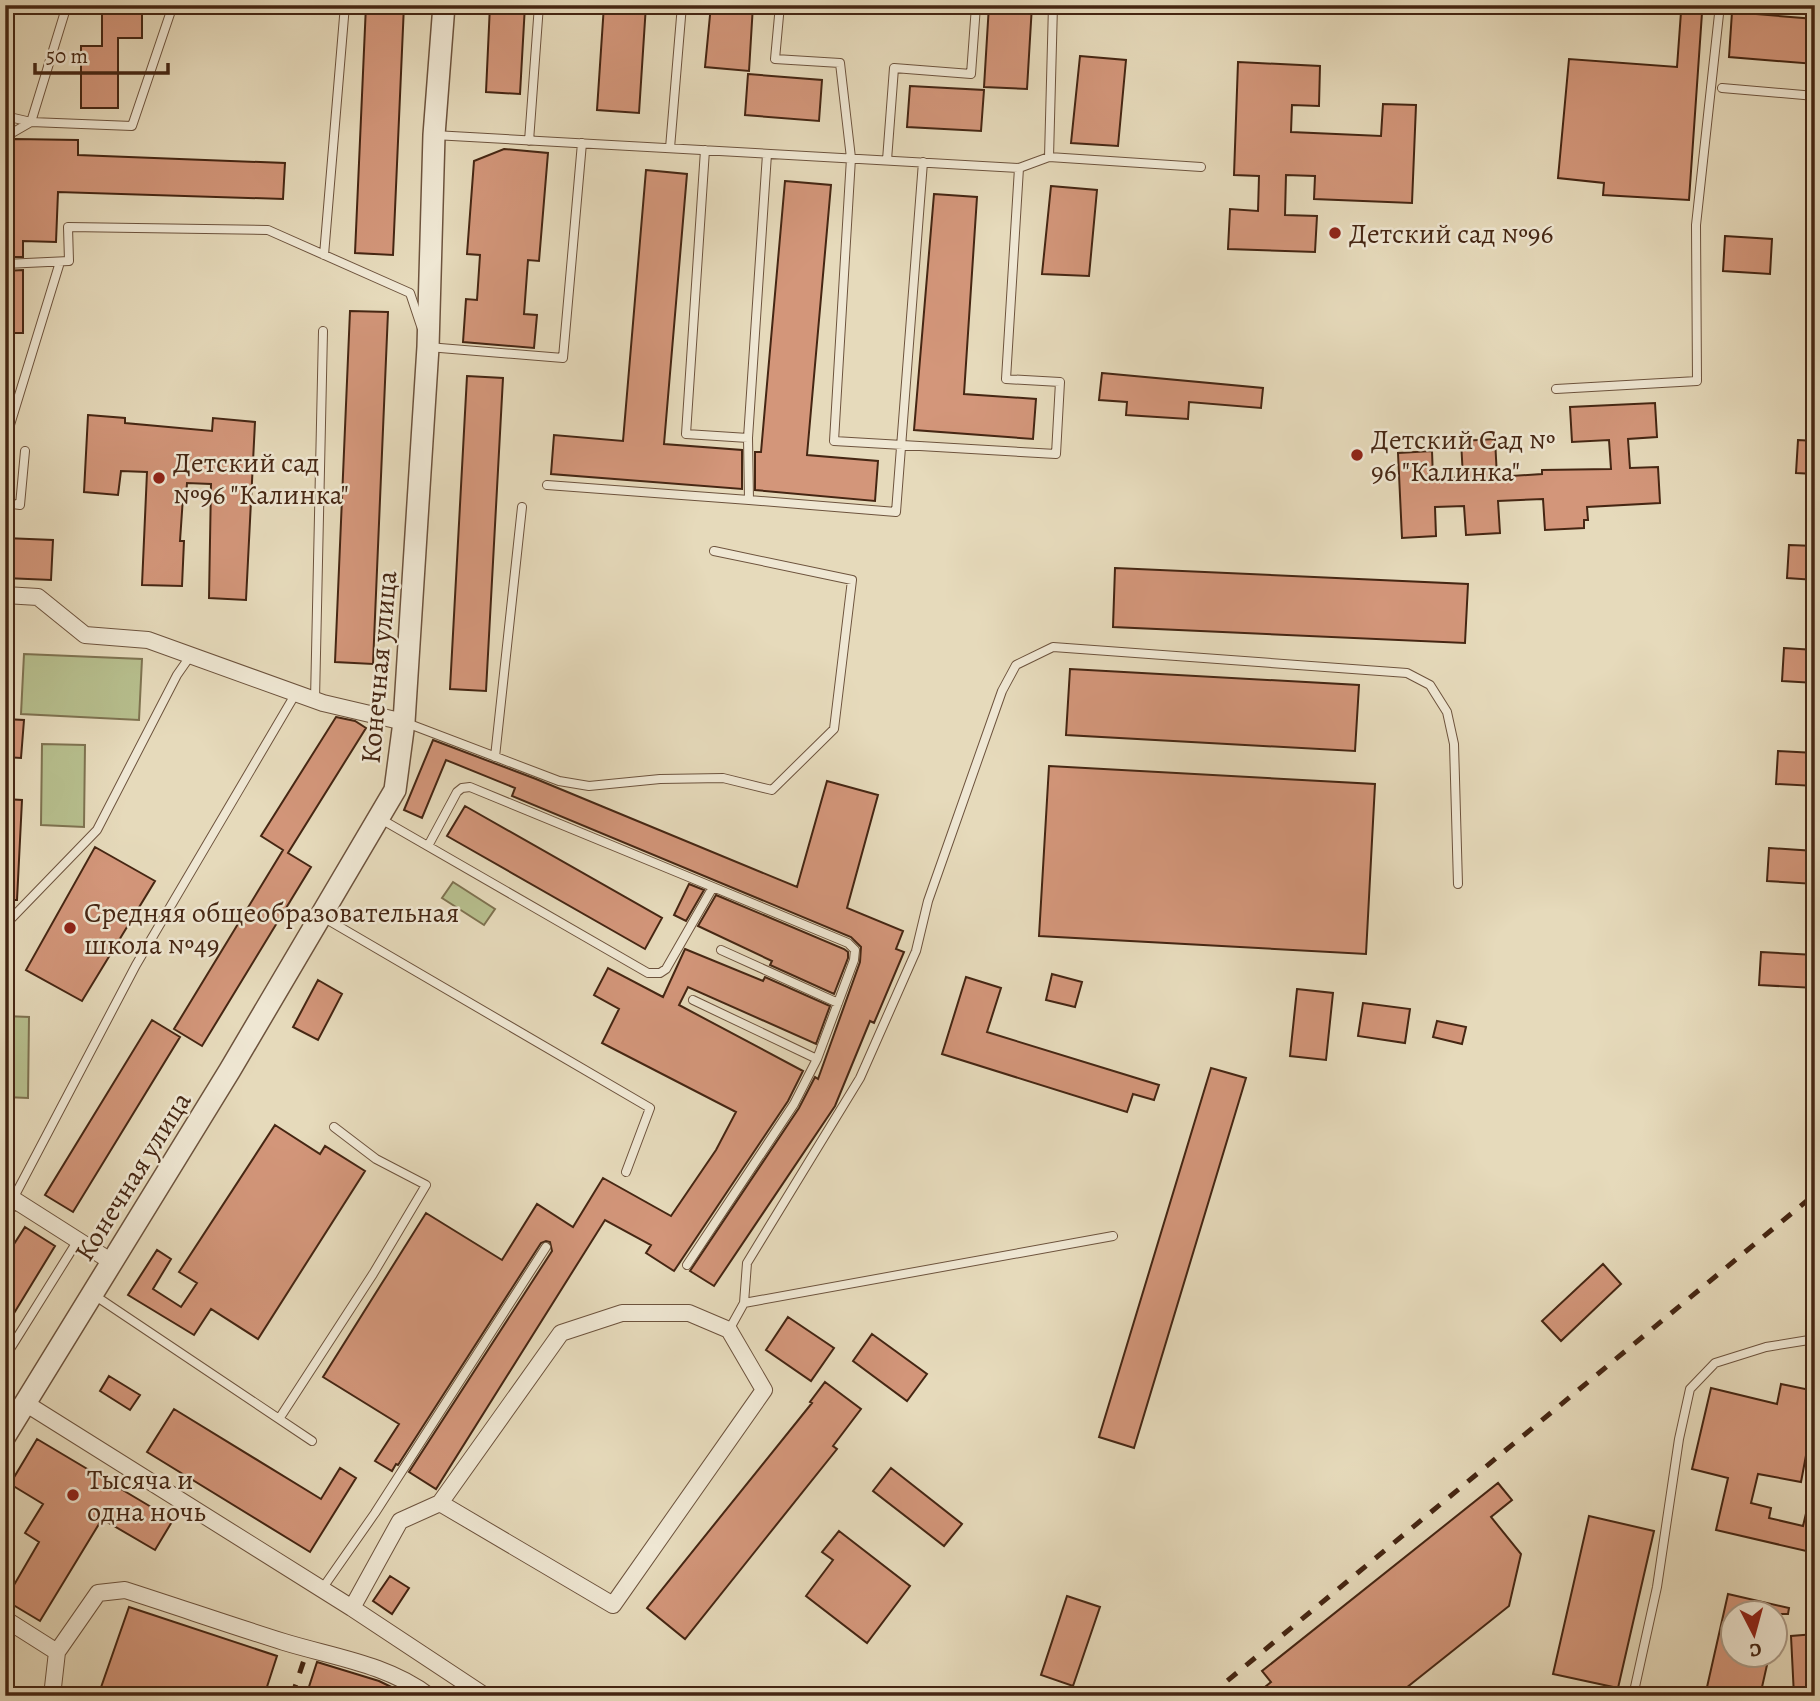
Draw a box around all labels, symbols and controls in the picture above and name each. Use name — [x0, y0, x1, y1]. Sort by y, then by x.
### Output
scale bar — [35, 32, 168, 76]
text: 50 m — [46, 42, 88, 70]
place label: Детский сад №96 — [1349, 215, 1554, 253]
marker: Детский сад №96 — [1327, 225, 1343, 241]
place label: Детский Сад № 96 "Калинка" — [1371, 421, 1556, 491]
place label: Детский сад №96 "Калинка" — [173, 444, 349, 514]
marker: Детский Сад № 96 "Калинка" — [1349, 447, 1365, 463]
marker: Детский сад №96 "Калинка" — [151, 470, 167, 486]
street label: Конечная улица — [352, 569, 406, 765]
place label: Средняя общеобразовательная школа №49 — [84, 894, 459, 964]
marker: Средняя общеобразовательная школа №49 — [62, 920, 78, 936]
street label: Конечная улица — [65, 1084, 200, 1269]
place label: Тысяча и одна ночь — [87, 1461, 206, 1531]
marker: Тысяча и одна ночь — [65, 1487, 81, 1503]
north arrow — [1718, 1600, 1788, 1670]
text: С — [1748, 1636, 1763, 1663]

